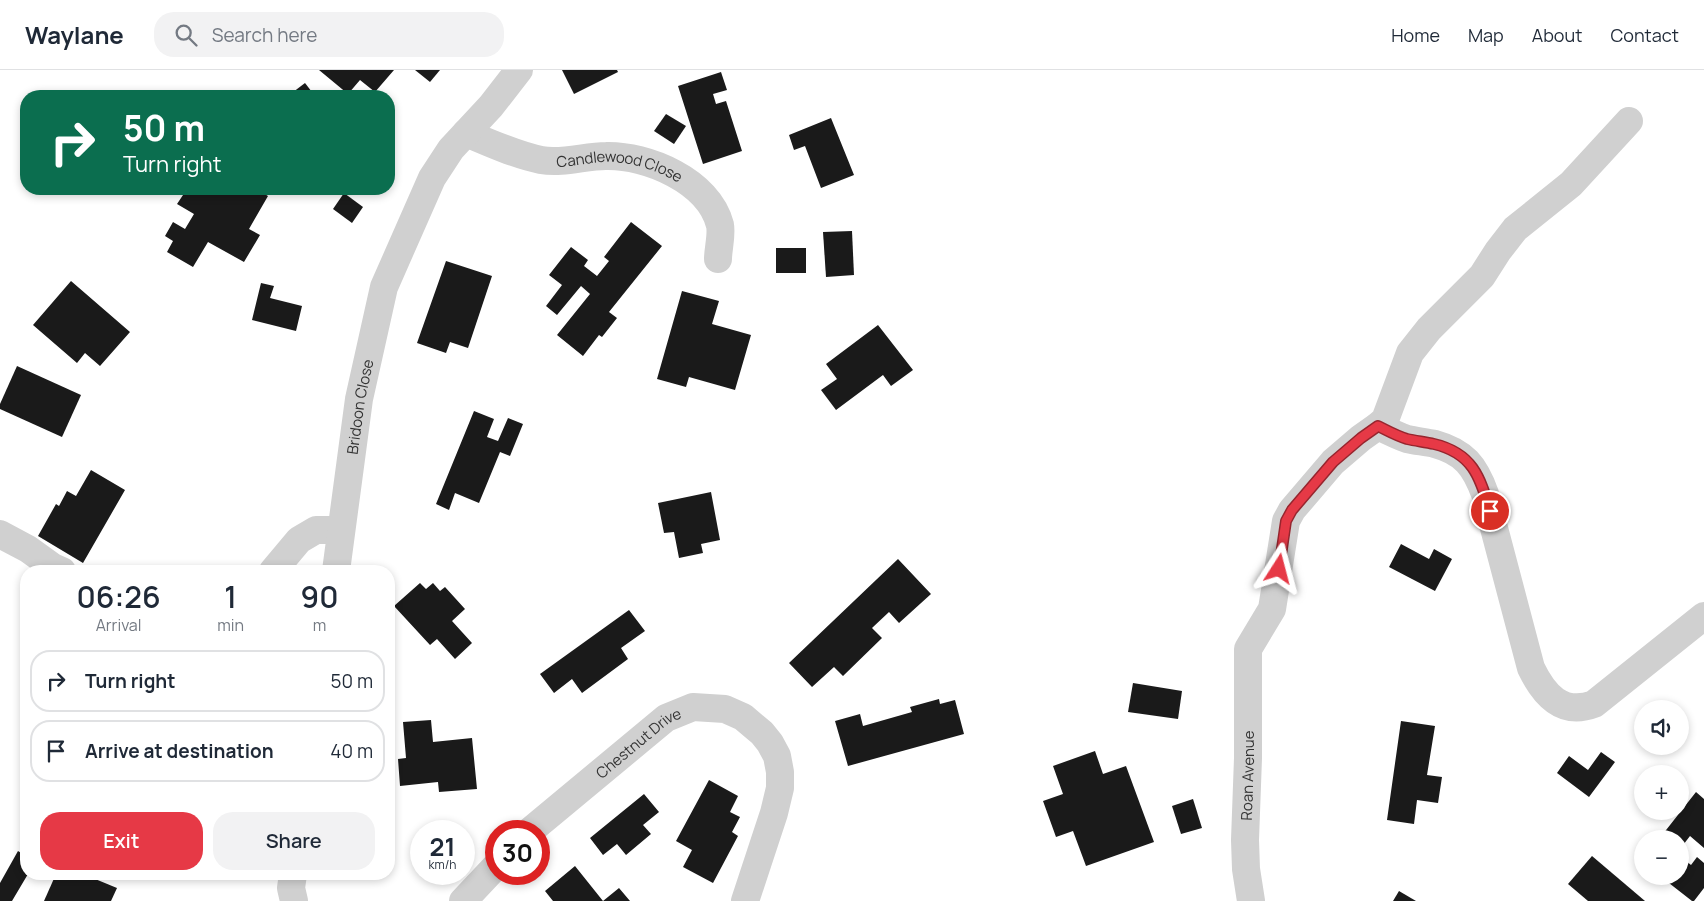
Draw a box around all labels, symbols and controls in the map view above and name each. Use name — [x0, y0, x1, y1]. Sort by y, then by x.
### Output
search box — [154, 12, 504, 57]
text: Waylane — [25, 18, 124, 51]
icon: search — [172, 21, 200, 49]
text: Search here — [212, 22, 317, 48]
text: Home — [1391, 23, 1440, 47]
text: Map — [1468, 23, 1504, 47]
text: About — [1532, 23, 1582, 47]
text: Contact — [1610, 23, 1679, 47]
text: 50 m — [123, 104, 205, 152]
icon: right — [40, 110, 105, 175]
street label: Candlewood Close — [556, 145, 687, 187]
text: Turn right — [123, 149, 221, 179]
street label: Bridoon Close — [341, 357, 378, 456]
pin — [1469, 490, 1511, 532]
icon: arrive — [1476, 497, 1504, 525]
position arrow — [1252, 542, 1304, 594]
text: 06:26 — [77, 576, 161, 617]
text: 1 — [224, 576, 237, 617]
text: 90 — [301, 576, 338, 617]
text: Arrival — [96, 614, 141, 636]
text: min — [217, 614, 244, 636]
text: m — [313, 614, 326, 636]
icon: right — [42, 667, 70, 695]
text: Turn right — [85, 668, 175, 694]
text: 50 m — [331, 668, 373, 694]
map controls — [1634, 700, 1689, 885]
button: sound — [1634, 700, 1689, 755]
street label: Chestnut Drive — [591, 702, 684, 783]
street label: Roan Avenue — [1235, 730, 1259, 821]
icon: arrive — [42, 737, 70, 765]
text: Arrive at destination — [85, 738, 274, 764]
text: 40 m — [330, 738, 373, 764]
button: + — [1634, 765, 1689, 820]
button: Exit — [40, 812, 203, 870]
button: Share — [213, 812, 375, 870]
speed limit sign: 30 — [485, 820, 550, 885]
text: 21 — [430, 829, 455, 864]
button: − — [1634, 830, 1689, 885]
text: km/h — [429, 856, 456, 873]

